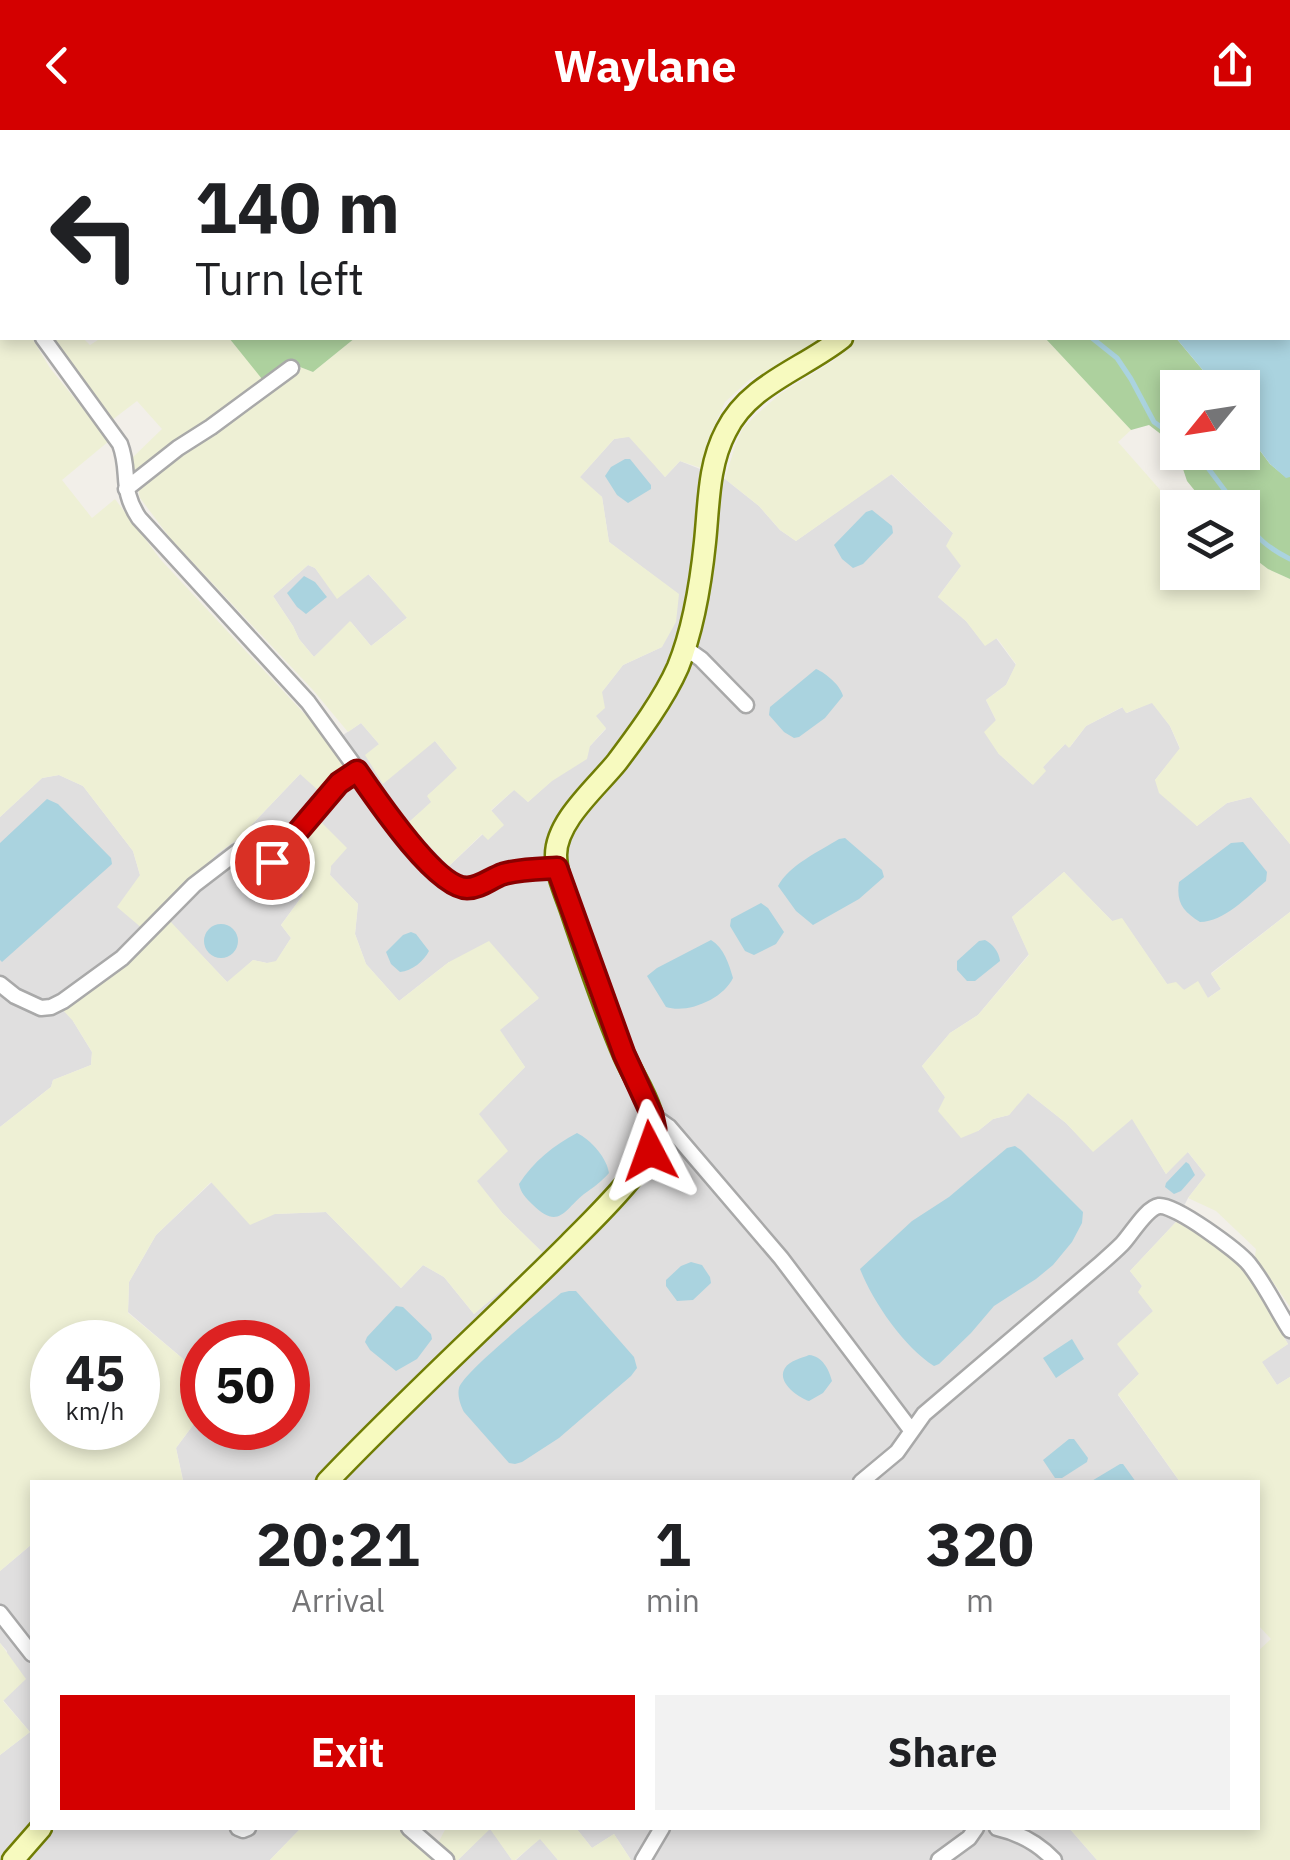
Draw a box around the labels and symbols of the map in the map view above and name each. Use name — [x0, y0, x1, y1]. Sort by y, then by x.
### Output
north arrow — [1160, 370, 1260, 470]
pin — [230, 820, 315, 905]
position arrow — [598, 1099, 702, 1203]
speed limit sign: 50 — [180, 1320, 310, 1450]

